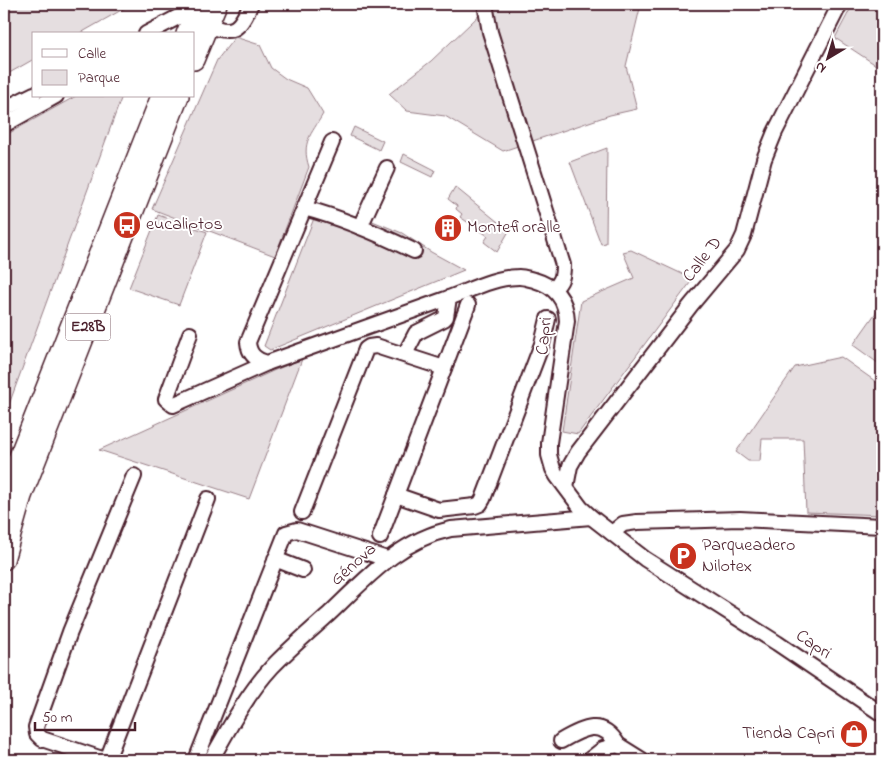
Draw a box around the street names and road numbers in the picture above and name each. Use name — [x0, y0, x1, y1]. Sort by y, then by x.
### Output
street label: Calle D — [677, 232, 729, 288]
road number: E28B — [66, 314, 110, 341]
street label: Capri — [530, 316, 560, 356]
street label: Génova — [325, 537, 383, 593]
street label: Capri — [790, 624, 836, 666]

